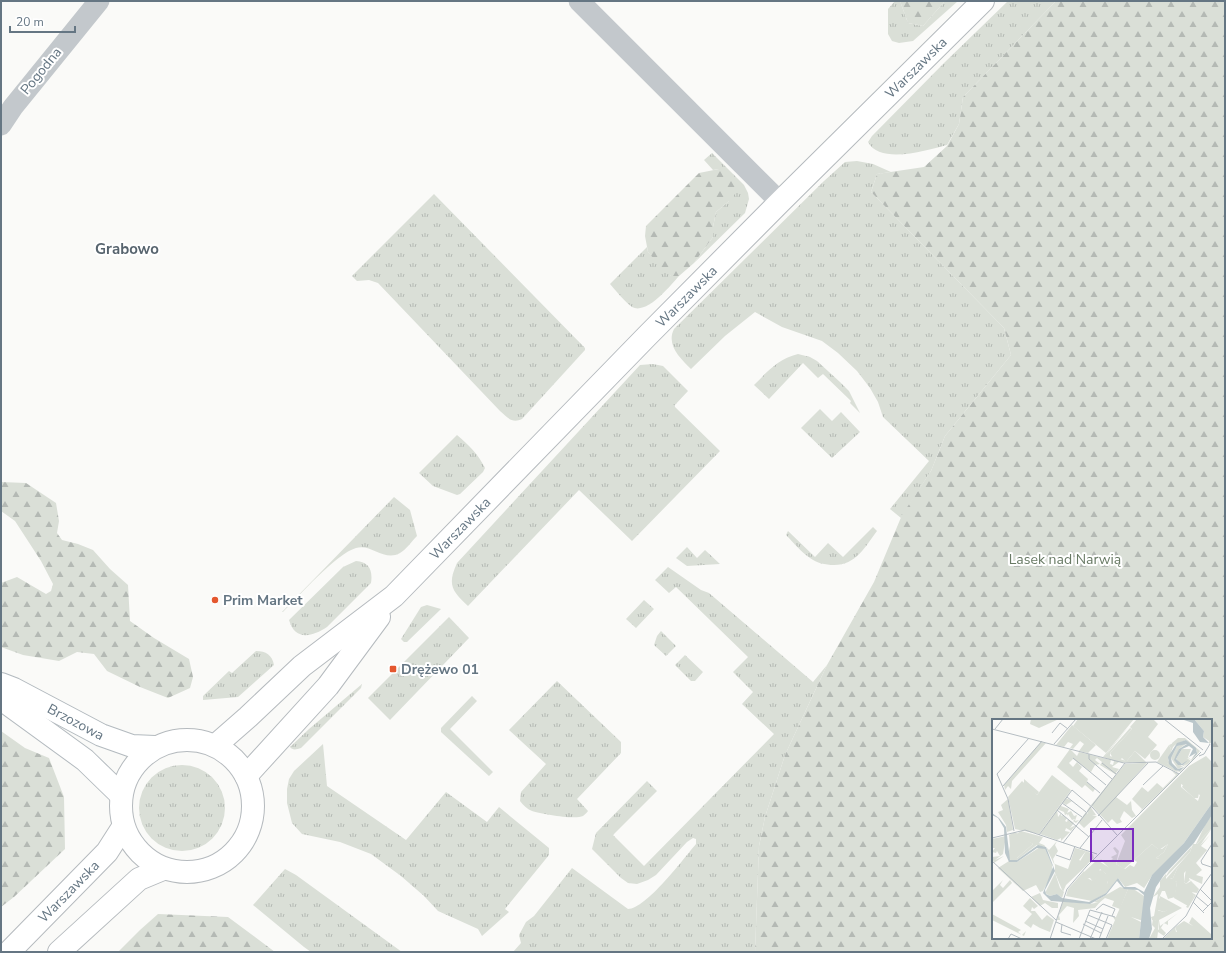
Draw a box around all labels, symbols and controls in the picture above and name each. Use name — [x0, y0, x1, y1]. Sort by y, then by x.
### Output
scale bar — [10, 8, 75, 34]
text: 20 m — [16, 14, 44, 30]
street label: Warszawska — [881, 33, 951, 103]
street label: Pogodna — [16, 43, 66, 99]
district label: Grabowo — [95, 239, 159, 259]
street label: Warszawska — [651, 261, 721, 332]
street label: Warszawska — [425, 493, 495, 564]
park label: Lasek nad Narwią — [1009, 550, 1121, 569]
place label: Prim Market — [223, 591, 303, 610]
marker: Prim Market — [210, 595, 220, 605]
place label: Drężewo 01 — [401, 660, 479, 679]
marker: Drężewo 01 — [388, 664, 398, 674]
street label: Brzozowa — [44, 699, 108, 745]
inset map — [992, 719, 1212, 939]
street label: Warszawska — [34, 856, 103, 927]

